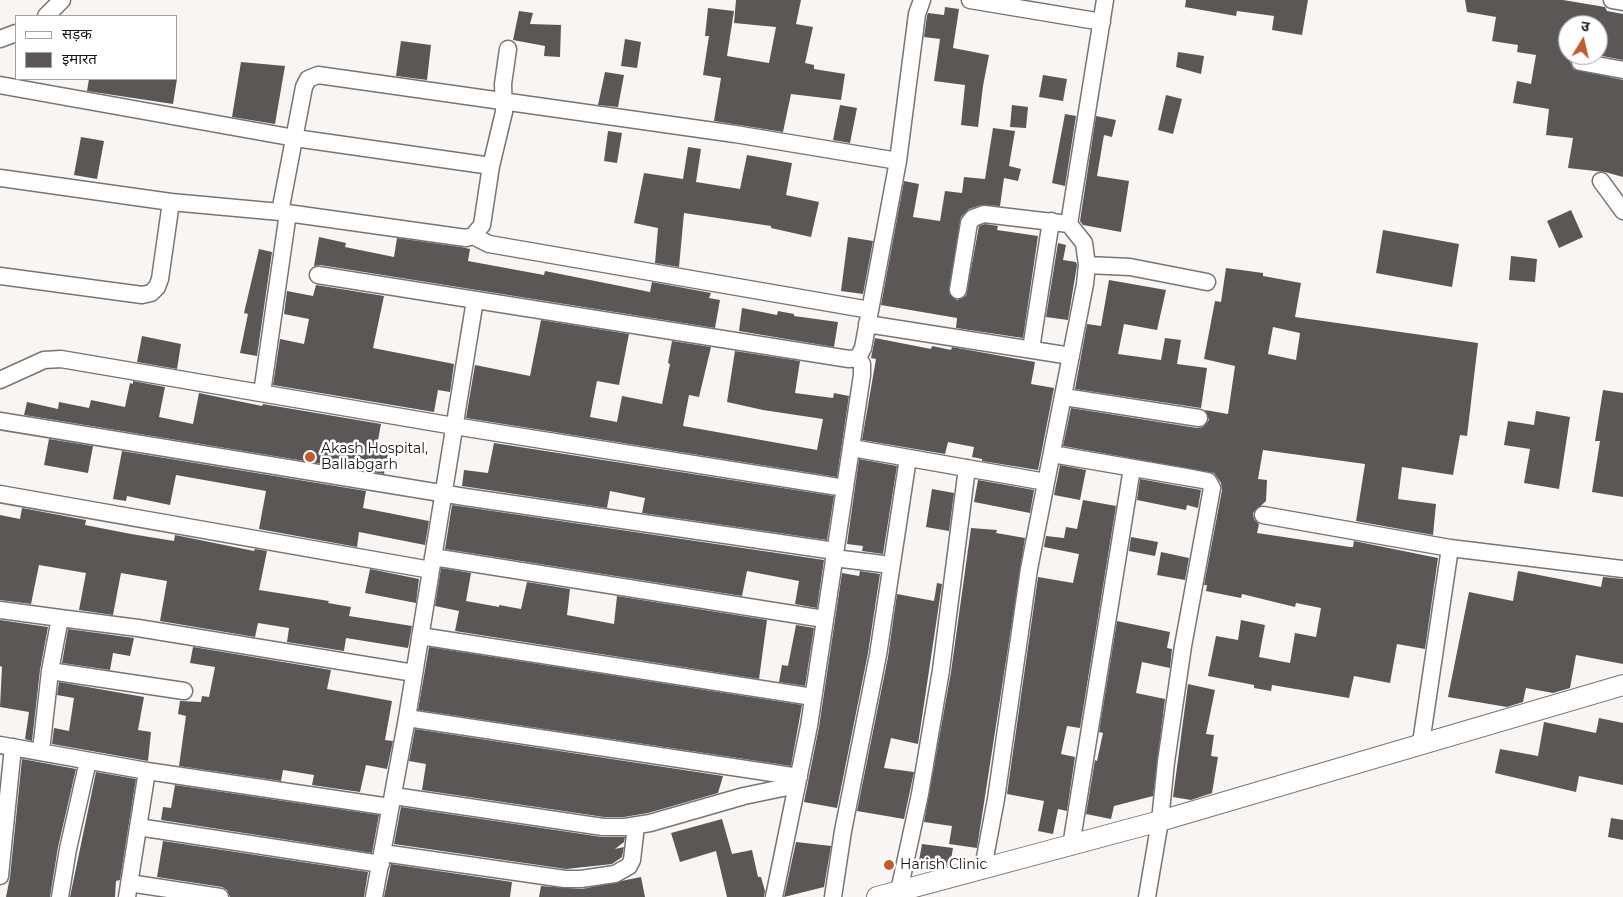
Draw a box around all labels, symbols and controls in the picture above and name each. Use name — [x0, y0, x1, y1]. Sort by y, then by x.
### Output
legend — [15, 15, 178, 80]
north arrow — [1558, 15, 1608, 65]
text: उ — [1580, 17, 1591, 36]
text: सड़क — [62, 24, 92, 43]
text: इमारत — [62, 49, 97, 68]
place label: Akash Hospital, Ballabgarh — [321, 441, 428, 474]
marker: Akash Hospital, Ballabgarh — [303, 450, 317, 464]
place label: Harish Clinic — [900, 857, 987, 873]
marker: Harish Clinic — [882, 858, 896, 872]

